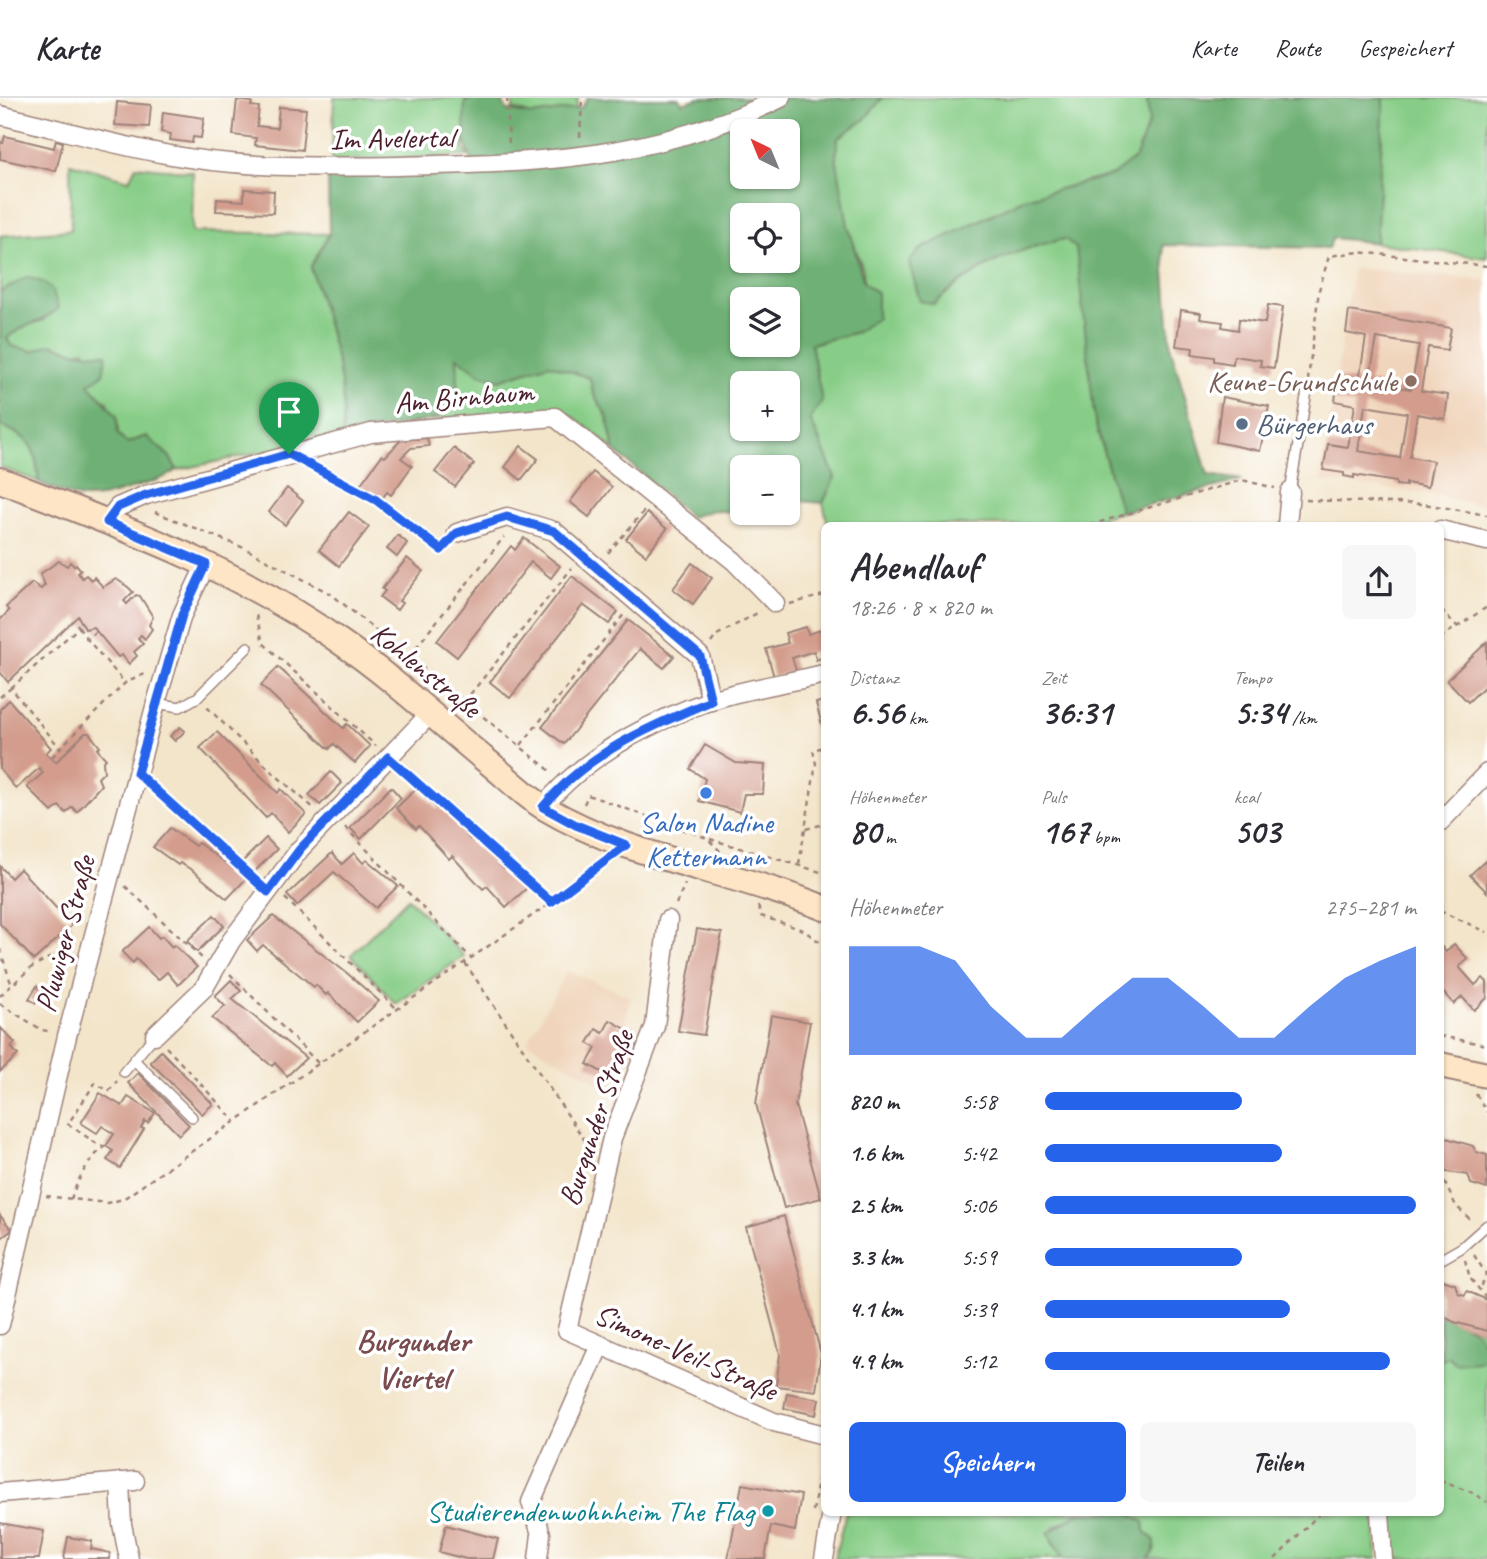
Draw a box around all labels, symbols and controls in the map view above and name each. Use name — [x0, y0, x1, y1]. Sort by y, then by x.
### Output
text: Karte — [35, 27, 99, 69]
text: Karte — [1191, 33, 1237, 63]
text: Route — [1275, 33, 1320, 63]
text: Gespeichert — [1358, 33, 1452, 63]
street label: Im Avelertal — [330, 118, 459, 158]
north arrow — [730, 119, 800, 189]
map controls — [730, 119, 800, 525]
button: locate — [730, 203, 800, 273]
button: layers — [730, 287, 800, 357]
place label: Keune-Grundschule — [1207, 362, 1399, 400]
button: + — [730, 371, 800, 441]
street label: Am Birnbaum — [393, 372, 537, 422]
marker: Keune-Grundschule — [1403, 373, 1419, 389]
pin — [259, 382, 319, 454]
icon: arrive — [270, 393, 308, 431]
place label: Bürgerhaus — [1256, 405, 1375, 443]
marker: Bürgerhaus — [1234, 416, 1250, 432]
button: − — [730, 455, 800, 525]
text: Abendlauf — [849, 543, 979, 590]
button: share — [1342, 545, 1416, 619]
text: 18:26 · 8 × 820 m — [849, 593, 992, 622]
street label: Kohlenstraße — [363, 614, 491, 727]
text: Distanz — [849, 666, 899, 690]
text: Zeit — [1041, 666, 1067, 690]
text: Tempo — [1234, 666, 1271, 690]
text: 6.56 — [849, 690, 904, 735]
text: 36:31 — [1041, 690, 1112, 735]
text: 5:34 — [1234, 690, 1287, 735]
text: km — [904, 706, 927, 730]
text: /km — [1287, 706, 1317, 730]
marker: Salon Nadine Kettermann — [698, 785, 714, 801]
text: Höhenmeter — [849, 785, 926, 809]
text: Puls — [1041, 785, 1066, 809]
text: kcal — [1234, 785, 1259, 809]
place label: Salon Nadine Kettermann — [639, 803, 775, 875]
text: 80 — [849, 809, 881, 854]
text: 167 — [1041, 809, 1089, 854]
text: 503 — [1234, 809, 1280, 854]
text: m — [881, 825, 896, 849]
text: bpm — [1089, 825, 1120, 849]
street label: Pluwiger Straße — [26, 850, 105, 1016]
text: Höhenmeter — [849, 893, 942, 922]
text: 275–281 m — [1325, 893, 1416, 922]
street label: Burgunder Straße — [550, 1023, 643, 1211]
text: 820 m — [849, 1087, 899, 1116]
text: 5:58 — [961, 1087, 997, 1116]
text: 1.6 km — [849, 1139, 903, 1168]
text: 5:42 — [961, 1139, 997, 1168]
text: 2.5 km — [849, 1191, 902, 1220]
text: 5:06 — [961, 1191, 997, 1220]
text: 3.3 km — [849, 1243, 903, 1272]
text: 5:59 — [961, 1243, 997, 1272]
street label: Simone-Veil-Straße — [589, 1295, 785, 1410]
text: 4.1 km — [849, 1295, 903, 1324]
text: 5:39 — [961, 1295, 997, 1324]
district label: Burgunder Viertel — [356, 1320, 473, 1398]
text: 4.9 km — [849, 1347, 902, 1376]
text: 5:12 — [961, 1347, 997, 1376]
button: Speichern — [849, 1422, 1126, 1502]
button: Teilen — [1140, 1422, 1416, 1502]
place label: Studierendenwohnheim The Flag — [426, 1492, 756, 1530]
marker: Studierendenwohnheim The Flag — [760, 1503, 776, 1519]

